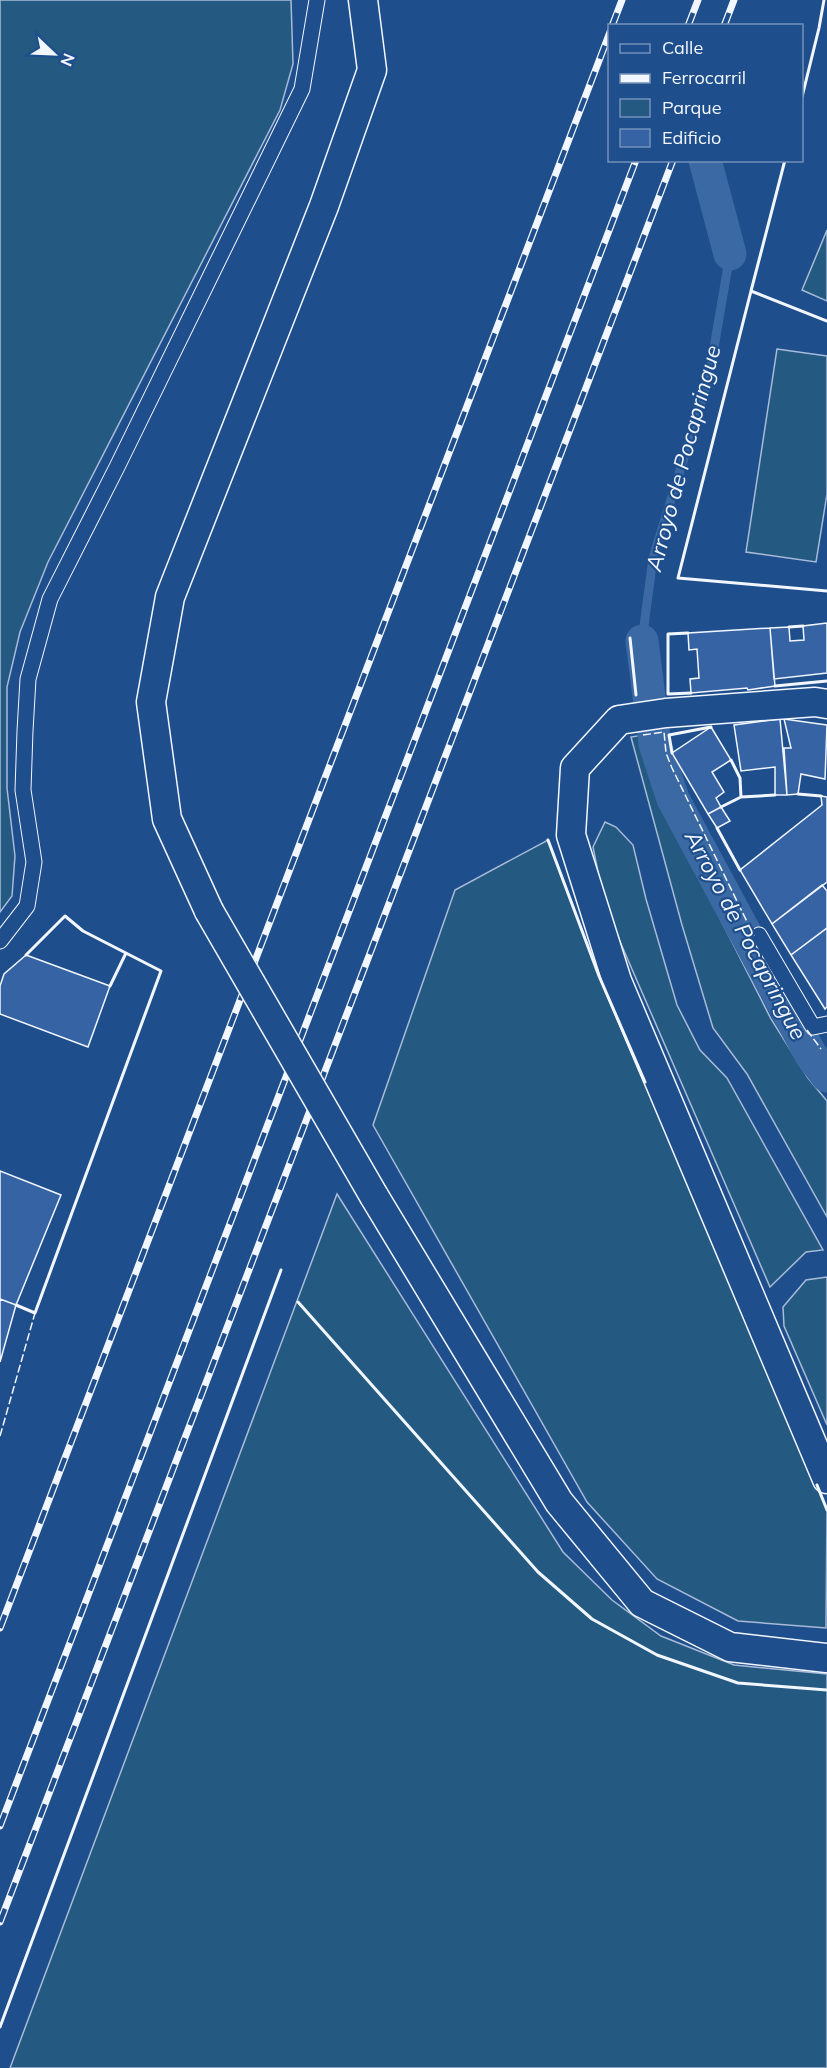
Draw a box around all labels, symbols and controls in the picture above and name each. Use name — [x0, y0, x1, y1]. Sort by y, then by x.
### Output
north arrow — [24, 24, 84, 84]
legend — [608, 24, 803, 162]
text: Calle — [662, 36, 703, 59]
text: N — [56, 50, 79, 69]
text: Ferrocarril — [662, 66, 746, 89]
text: Parque — [662, 96, 721, 119]
text: Edificio — [662, 126, 721, 149]
water label: Arroyo de Pocapringue — [639, 342, 727, 575]
water label: Arroyo de Pocapringue — [679, 825, 813, 1044]

